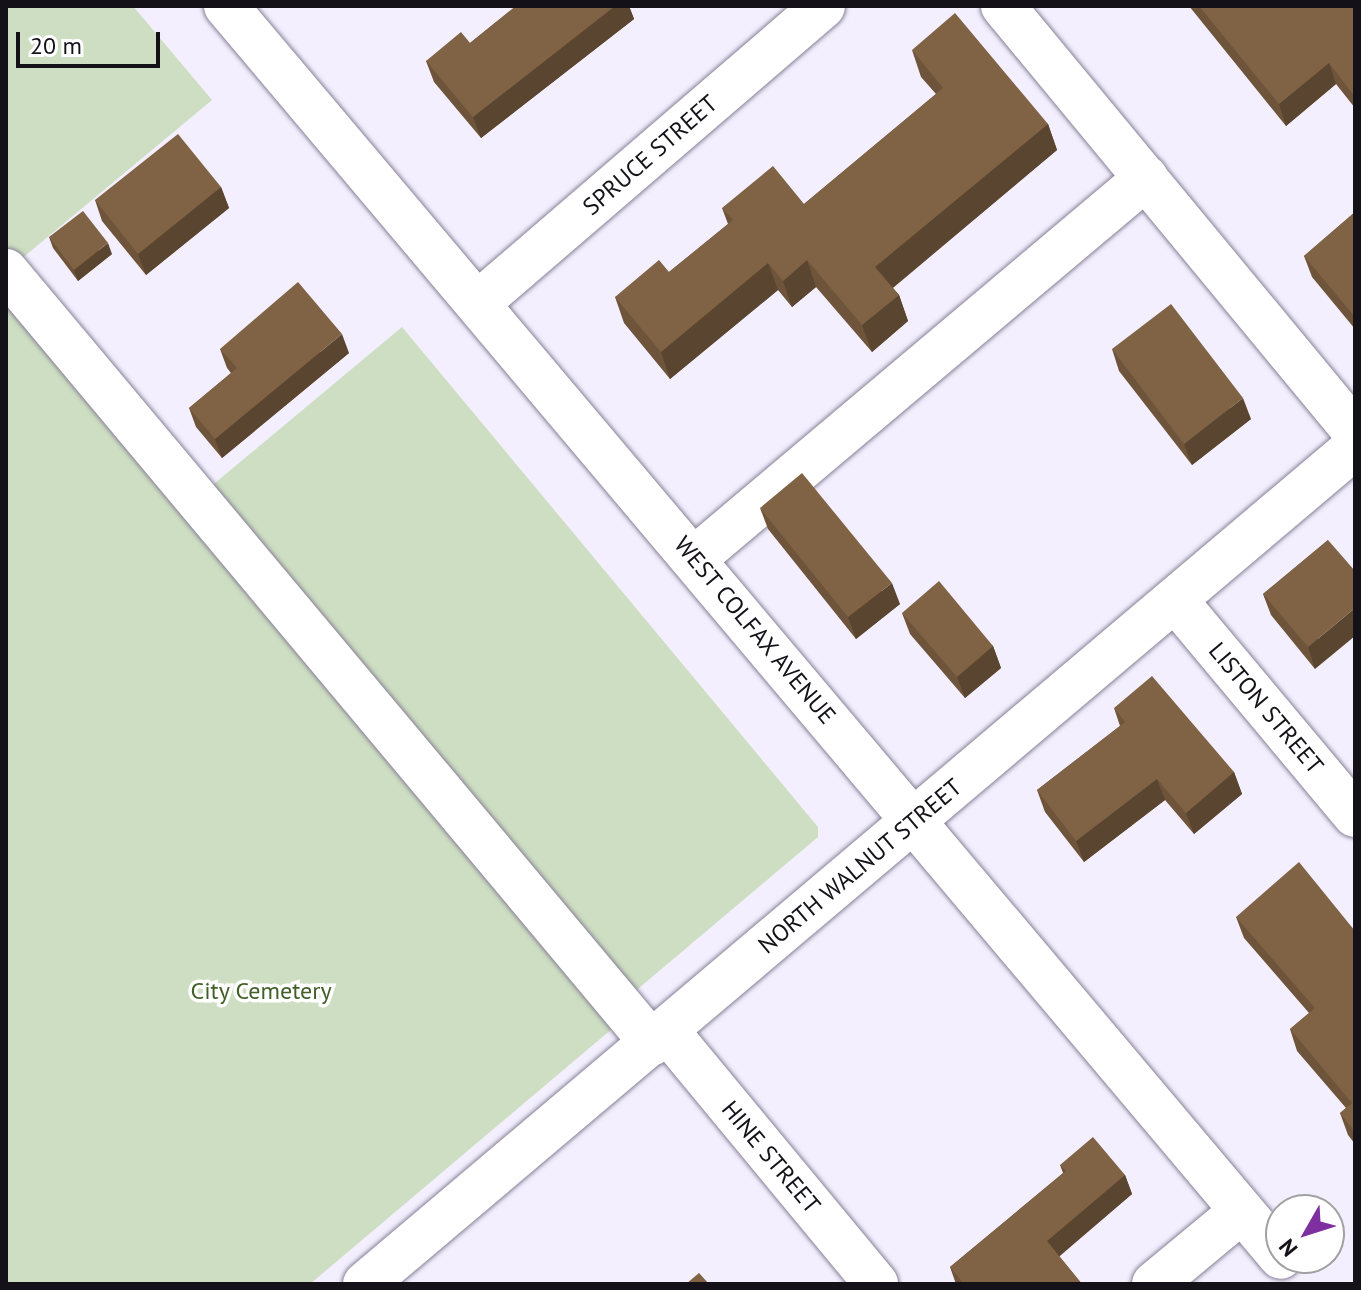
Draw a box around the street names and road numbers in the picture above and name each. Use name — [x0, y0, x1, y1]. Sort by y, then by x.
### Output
street label: SPRUCE STREET — [577, 89, 723, 221]
street label: WEST COLFAX AVENUE — [667, 530, 843, 730]
street label: LISTON STREET — [1203, 636, 1329, 780]
street label: NORTH WALNUT STREET — [752, 772, 968, 960]
street label: HINE STREET — [716, 1095, 826, 1219]

